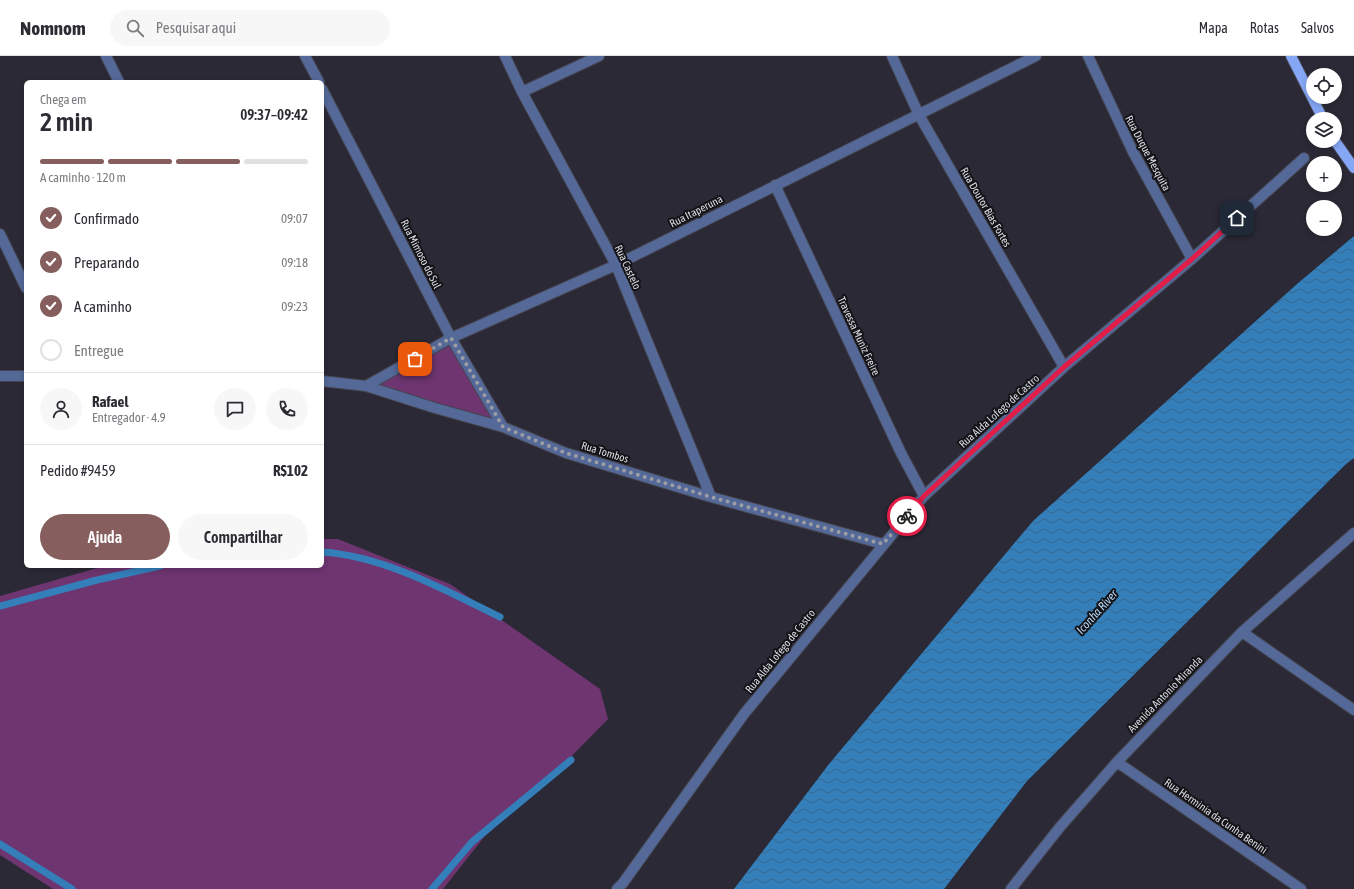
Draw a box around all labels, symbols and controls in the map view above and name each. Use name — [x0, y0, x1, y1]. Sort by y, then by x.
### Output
search box — [110, 10, 390, 46]
text: Nomnom — [20, 17, 86, 39]
icon: search — [124, 17, 146, 39]
text: Pesquisar aqui — [156, 19, 236, 36]
text: Mapa — [1199, 20, 1228, 36]
text: Rotas — [1250, 20, 1279, 36]
text: Salvos — [1301, 20, 1334, 36]
map controls — [1306, 68, 1342, 236]
button: locate — [1306, 68, 1342, 104]
text: Chega em — [40, 92, 86, 107]
text: 09:37–09:42 — [240, 106, 308, 123]
text: 2 min — [40, 107, 93, 137]
button: layers — [1306, 112, 1342, 148]
street label: Rua Duque Mesquita — [1123, 113, 1173, 193]
button: + — [1306, 156, 1342, 192]
street label: Rua Doutor Bias Fortes — [958, 165, 1014, 249]
text: A caminho · 120 m — [40, 170, 126, 185]
street label: Rua Itaperuna — [668, 193, 724, 229]
button: − — [1306, 200, 1342, 236]
pin — [1220, 201, 1254, 235]
icon: check — [40, 207, 62, 229]
icon: home — [1226, 207, 1248, 229]
text: Confirmado — [74, 210, 139, 227]
text: 09:07 — [281, 211, 308, 226]
street label: Rua Mimoso do Sul — [398, 218, 444, 291]
street label: Rua Castelo — [613, 243, 643, 291]
icon: check — [40, 251, 62, 273]
text: Preparando — [74, 254, 139, 271]
text: 09:18 — [281, 255, 308, 270]
icon: check — [40, 295, 62, 317]
street label: Travessa Muniz Freire — [836, 295, 882, 377]
text: A caminho — [74, 298, 132, 315]
text: 09:23 — [281, 299, 308, 314]
text: Entregue — [74, 342, 124, 359]
pin — [398, 342, 432, 376]
icon: bag — [404, 348, 426, 370]
street label: Rua Alda Lofego de Castro — [957, 372, 1041, 450]
button: person — [40, 388, 82, 430]
button: chat — [214, 388, 256, 430]
button: phone — [266, 388, 308, 430]
text: Rafael — [92, 393, 128, 410]
text: Entregador · 4.9 — [92, 410, 166, 425]
street label: Rua Tombos — [580, 439, 630, 465]
text: Pedido #9459 — [40, 462, 116, 479]
text: R$102 — [273, 462, 308, 479]
courier — [887, 496, 927, 536]
icon: bike — [896, 505, 918, 527]
button: Ajuda — [40, 514, 170, 560]
button: Compartilhar — [178, 514, 308, 560]
water label: Iconha River — [1074, 587, 1121, 637]
street label: Rua Alda Lofego de Castro — [743, 607, 817, 695]
street label: Avenida Antonio Miranda — [1125, 653, 1205, 735]
street label: Rua Herminia da Cunha Benini — [1162, 776, 1270, 856]

